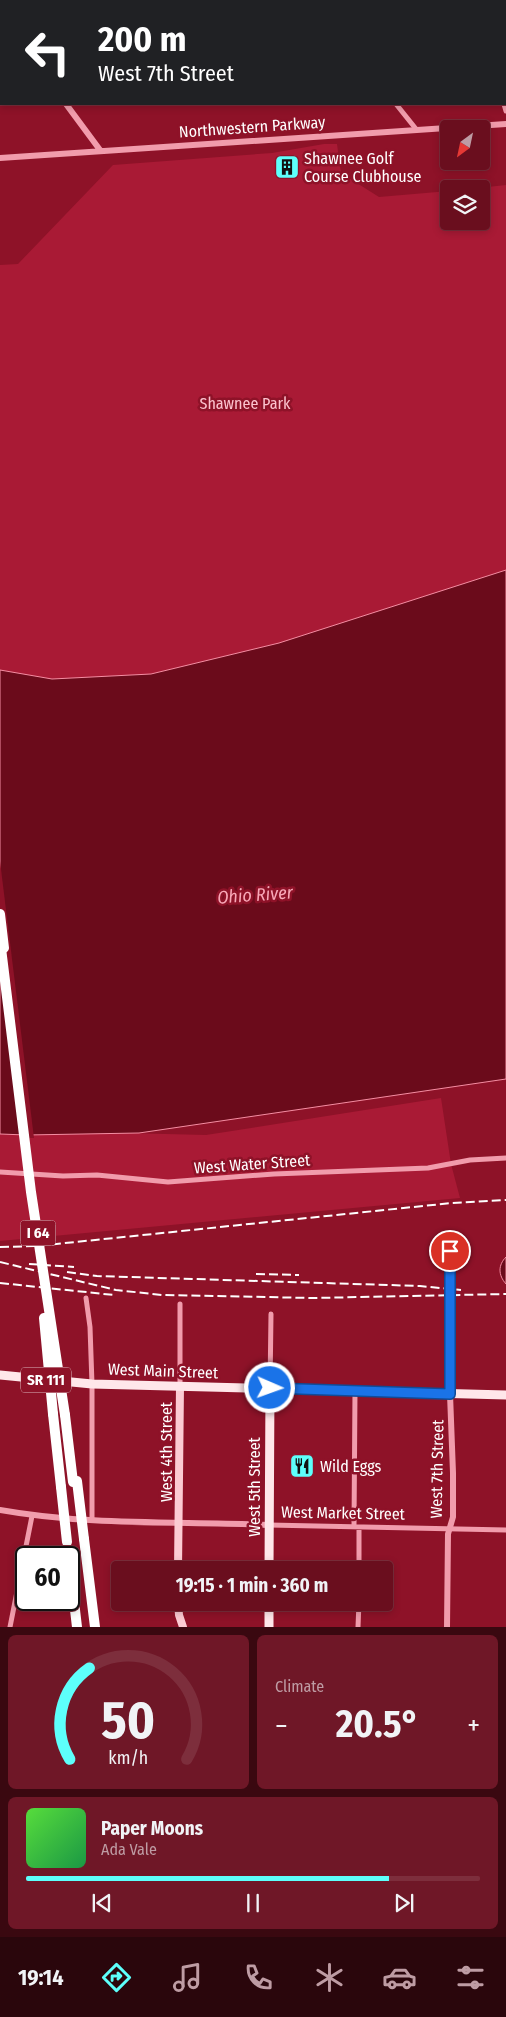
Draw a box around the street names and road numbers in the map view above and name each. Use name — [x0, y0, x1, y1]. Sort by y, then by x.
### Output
street label: Northwestern Parkway — [178, 112, 327, 142]
street label: West Water Street — [193, 1150, 312, 1178]
road number: I 64 — [20, 1220, 56, 1246]
street label: West Main Street — [108, 1360, 219, 1382]
road number: SR 111 — [21, 1368, 71, 1392]
street label: West 4th Street — [157, 1401, 176, 1502]
street label: West 7th Street — [427, 1419, 447, 1519]
street label: West 5th Street — [245, 1436, 264, 1537]
street label: West Market Street — [281, 1502, 406, 1524]

